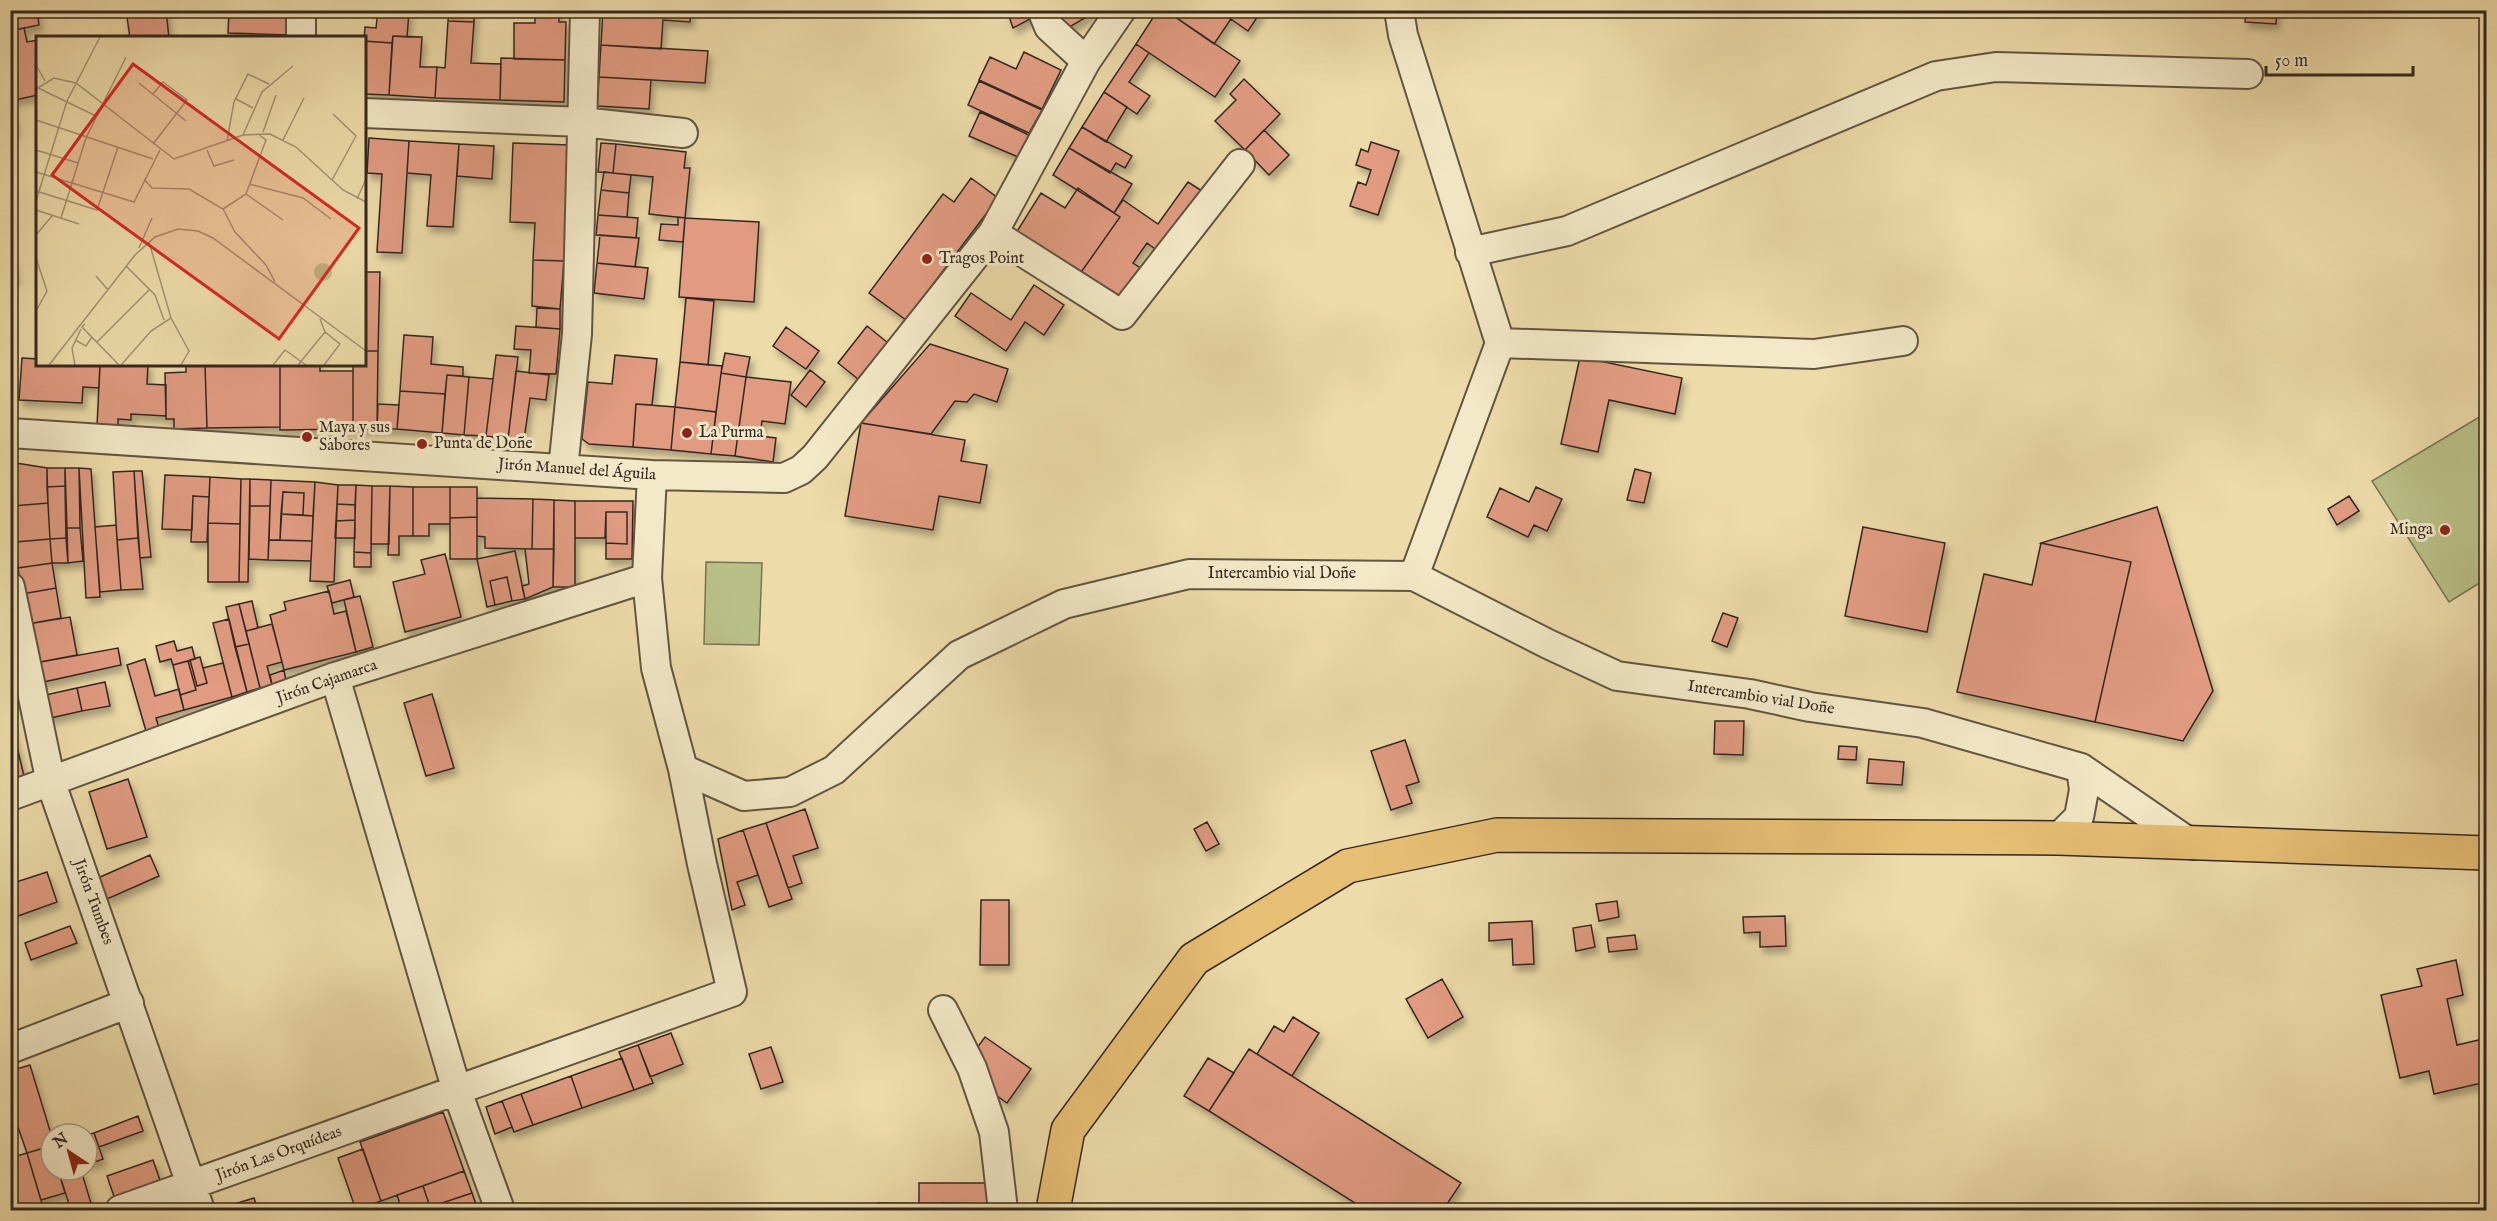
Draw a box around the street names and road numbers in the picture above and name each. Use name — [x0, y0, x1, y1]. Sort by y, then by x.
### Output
street label: Jirón Manuel del Águila — [495, 452, 657, 485]
street label: Intercambio vial Doñe — [1208, 564, 1356, 584]
street label: Jirón Cajamarca — [272, 655, 380, 709]
street label: Intercambio vial Doñe — [1686, 677, 1836, 719]
street label: Jirón Tumbes — [68, 855, 118, 948]
street label: Jirón Las Orquídeas — [211, 1122, 345, 1187]

